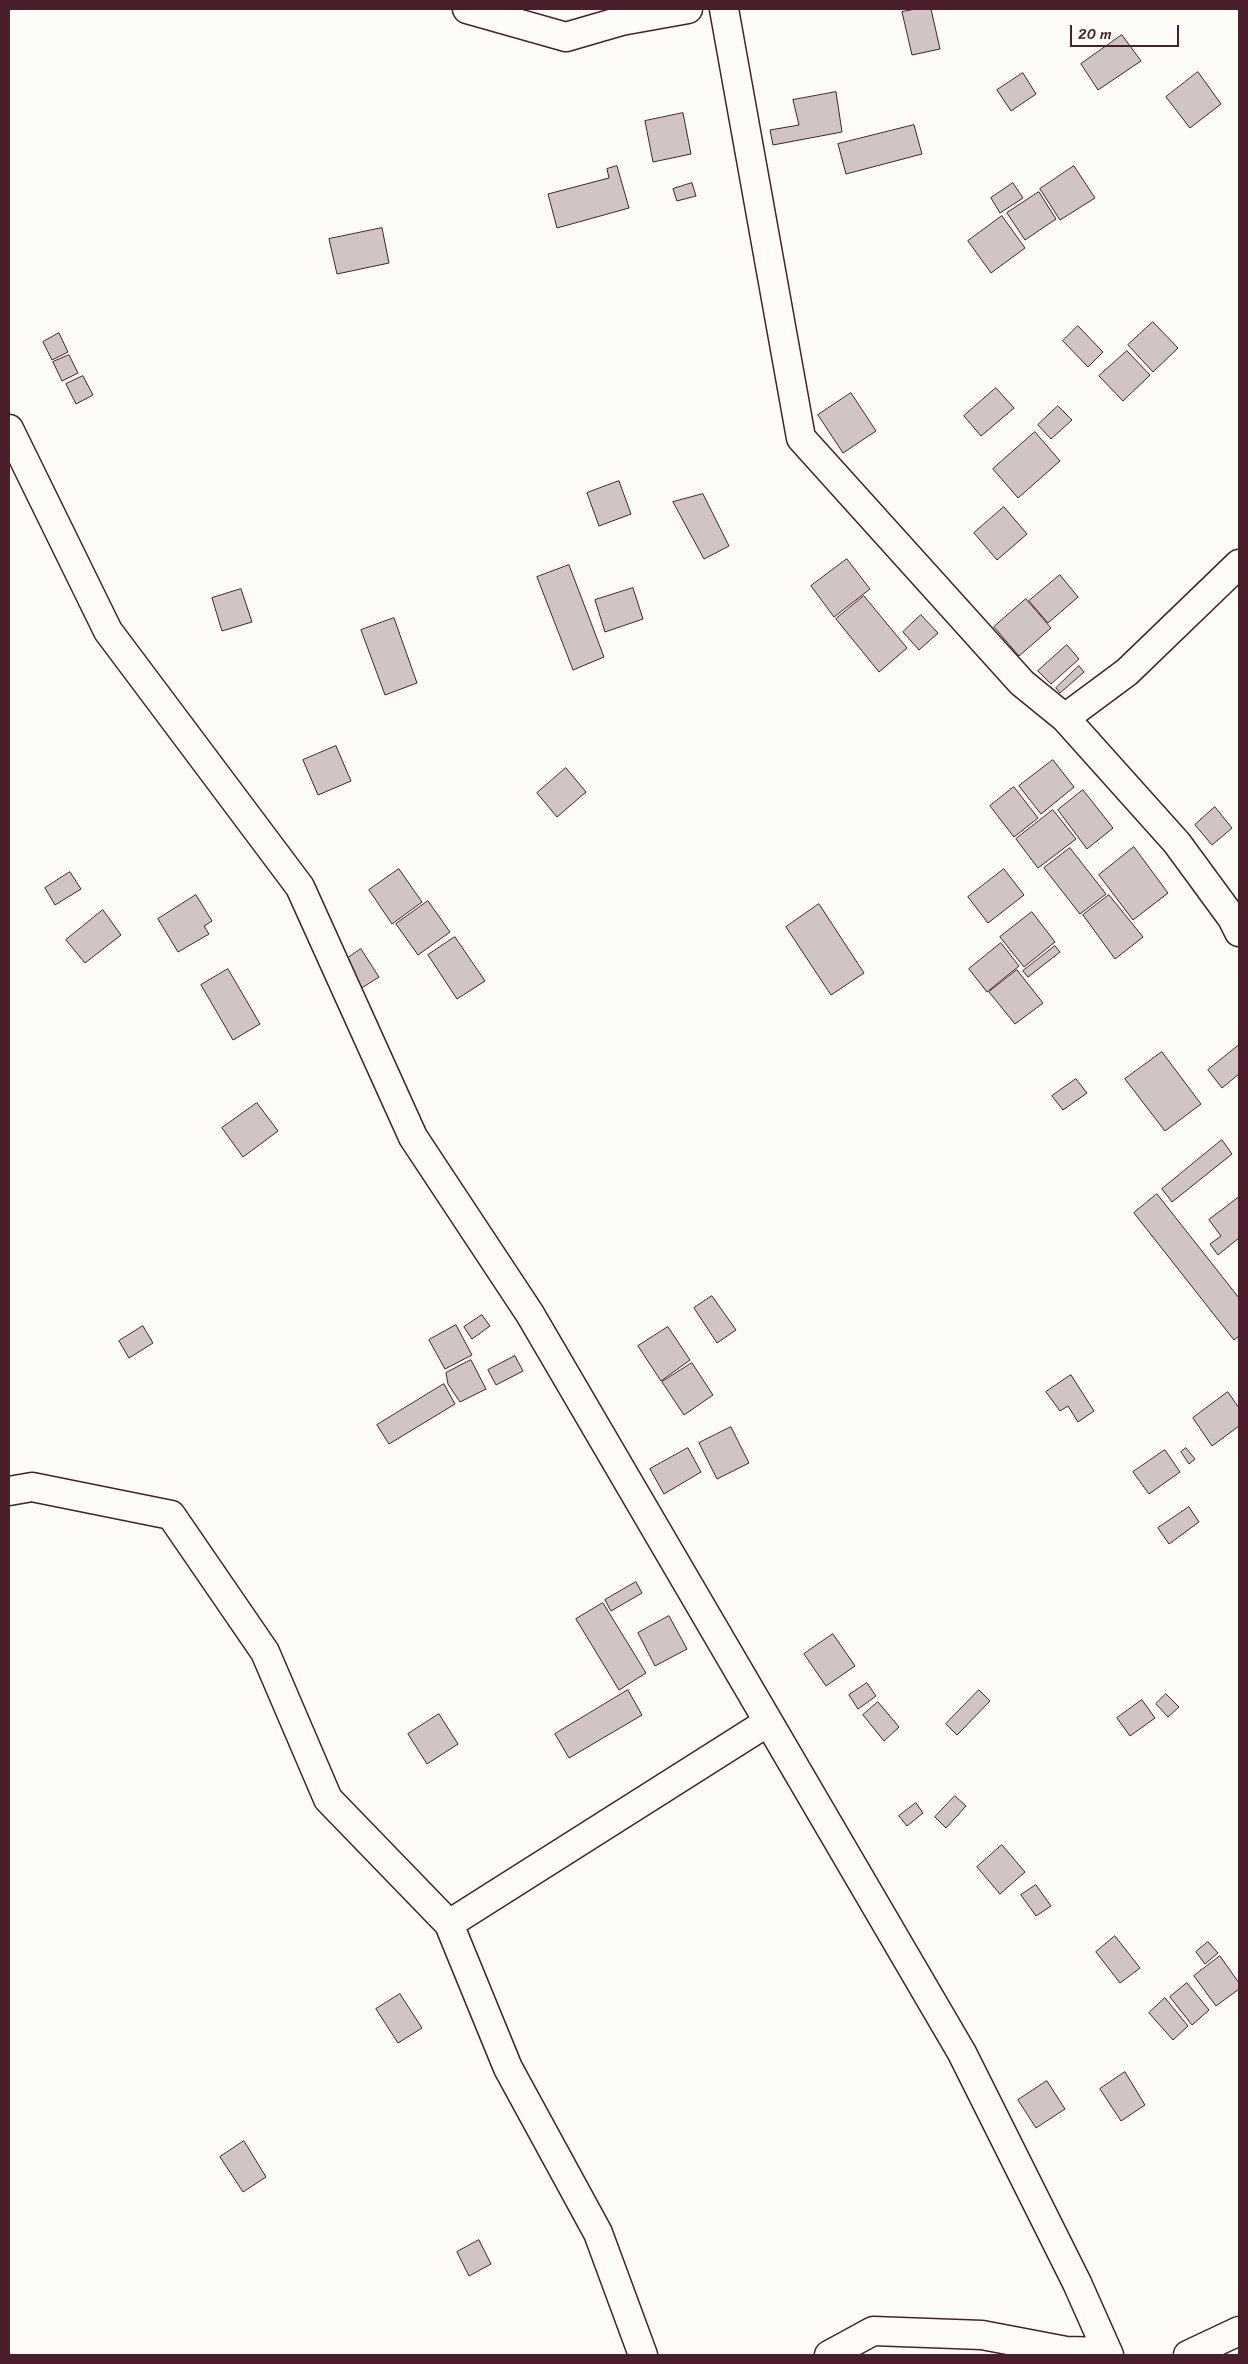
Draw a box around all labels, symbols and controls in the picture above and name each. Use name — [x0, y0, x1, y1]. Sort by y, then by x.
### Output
scale bar — [1073, 15, 1182, 47]
text: 20 m — [1078, 21, 1112, 47]

